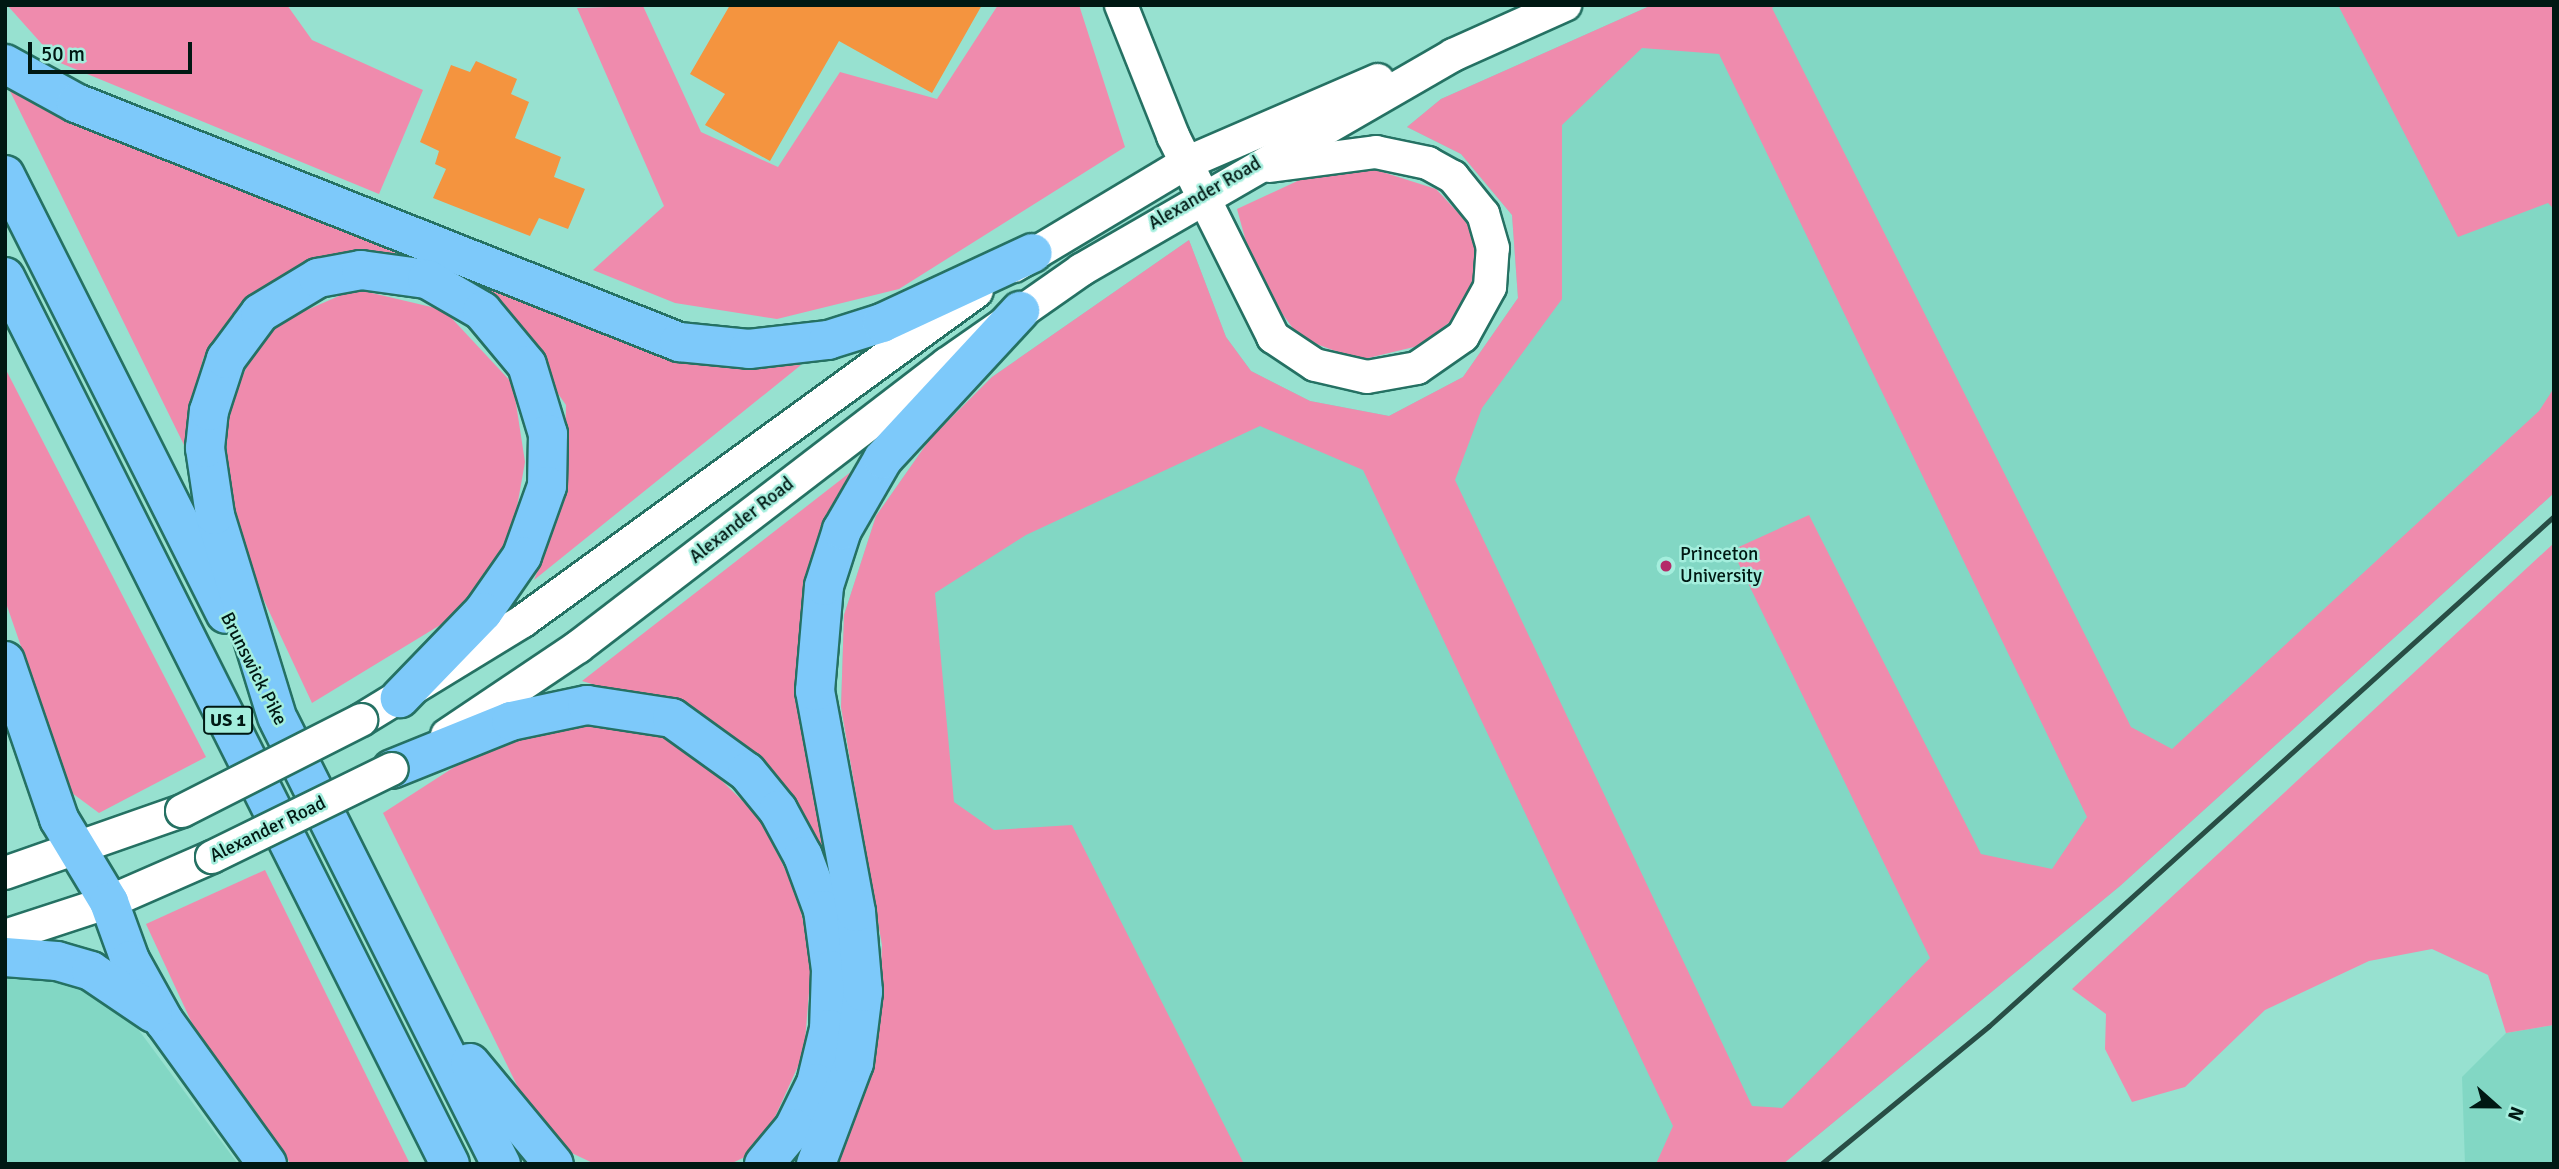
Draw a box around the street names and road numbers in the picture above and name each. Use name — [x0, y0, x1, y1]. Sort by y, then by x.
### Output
street label: Alexander Road — [1145, 153, 1265, 235]
street label: Alexander Road — [685, 473, 799, 569]
street label: Brunswick Pike — [215, 609, 291, 729]
road number: US 1 — [202, 706, 254, 734]
street label: Alexander Road — [206, 792, 330, 868]

